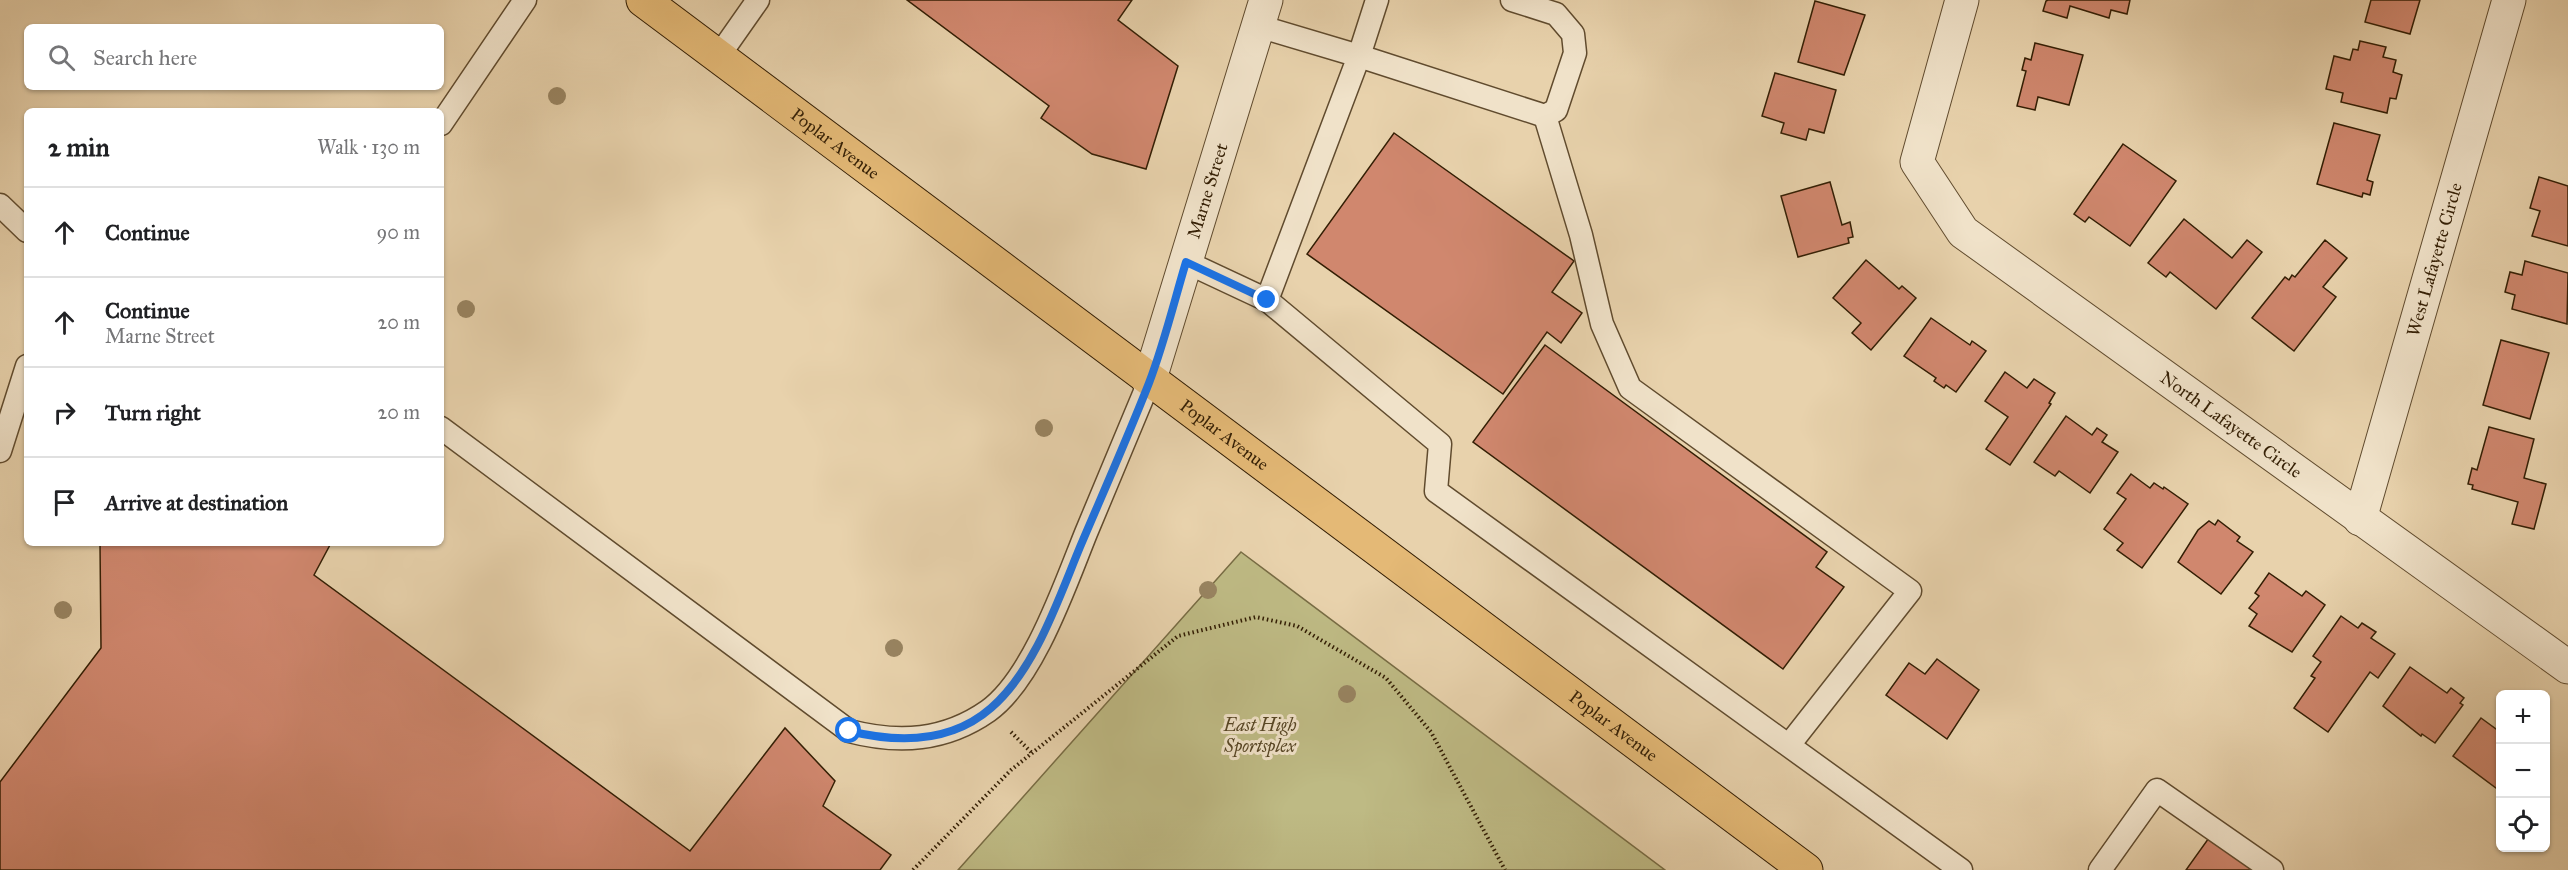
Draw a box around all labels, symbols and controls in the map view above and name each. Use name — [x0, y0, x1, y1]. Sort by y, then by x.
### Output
search box — [24, 24, 444, 90]
icon: search — [45, 41, 78, 74]
text: Search here — [93, 44, 197, 71]
street label: Poplar Avenue — [786, 103, 884, 184]
text: 2 min — [48, 131, 109, 163]
text: Walk · 130 m — [317, 135, 420, 159]
street label: Marne Street — [1183, 140, 1233, 241]
street label: West Lafayette Circle — [2402, 180, 2467, 339]
icon: ahead — [48, 216, 81, 249]
text: Continue — [105, 219, 190, 246]
text: 90 m — [377, 220, 420, 244]
route end — [1253, 286, 1279, 312]
text: Continue — [105, 297, 190, 324]
icon: ahead — [48, 306, 81, 339]
text: 20 m — [377, 310, 420, 334]
text: Marne Street — [105, 324, 215, 348]
street label: North Lafayette Circle — [2156, 366, 2306, 483]
street label: Poplar Avenue — [1176, 395, 1273, 475]
icon: right — [48, 396, 81, 429]
text: Turn right — [105, 399, 201, 426]
text: 20 m — [377, 400, 420, 424]
icon: arrive — [48, 486, 81, 519]
text: Arrive at destination — [105, 489, 288, 516]
street label: Poplar Avenue — [1565, 686, 1662, 766]
map controls — [2496, 690, 2550, 852]
button: + — [2496, 690, 2550, 744]
park label: East High Sportsplex — [1223, 714, 1297, 758]
route start — [835, 717, 861, 743]
button: − — [2496, 744, 2550, 798]
button: locate — [2496, 798, 2550, 852]

